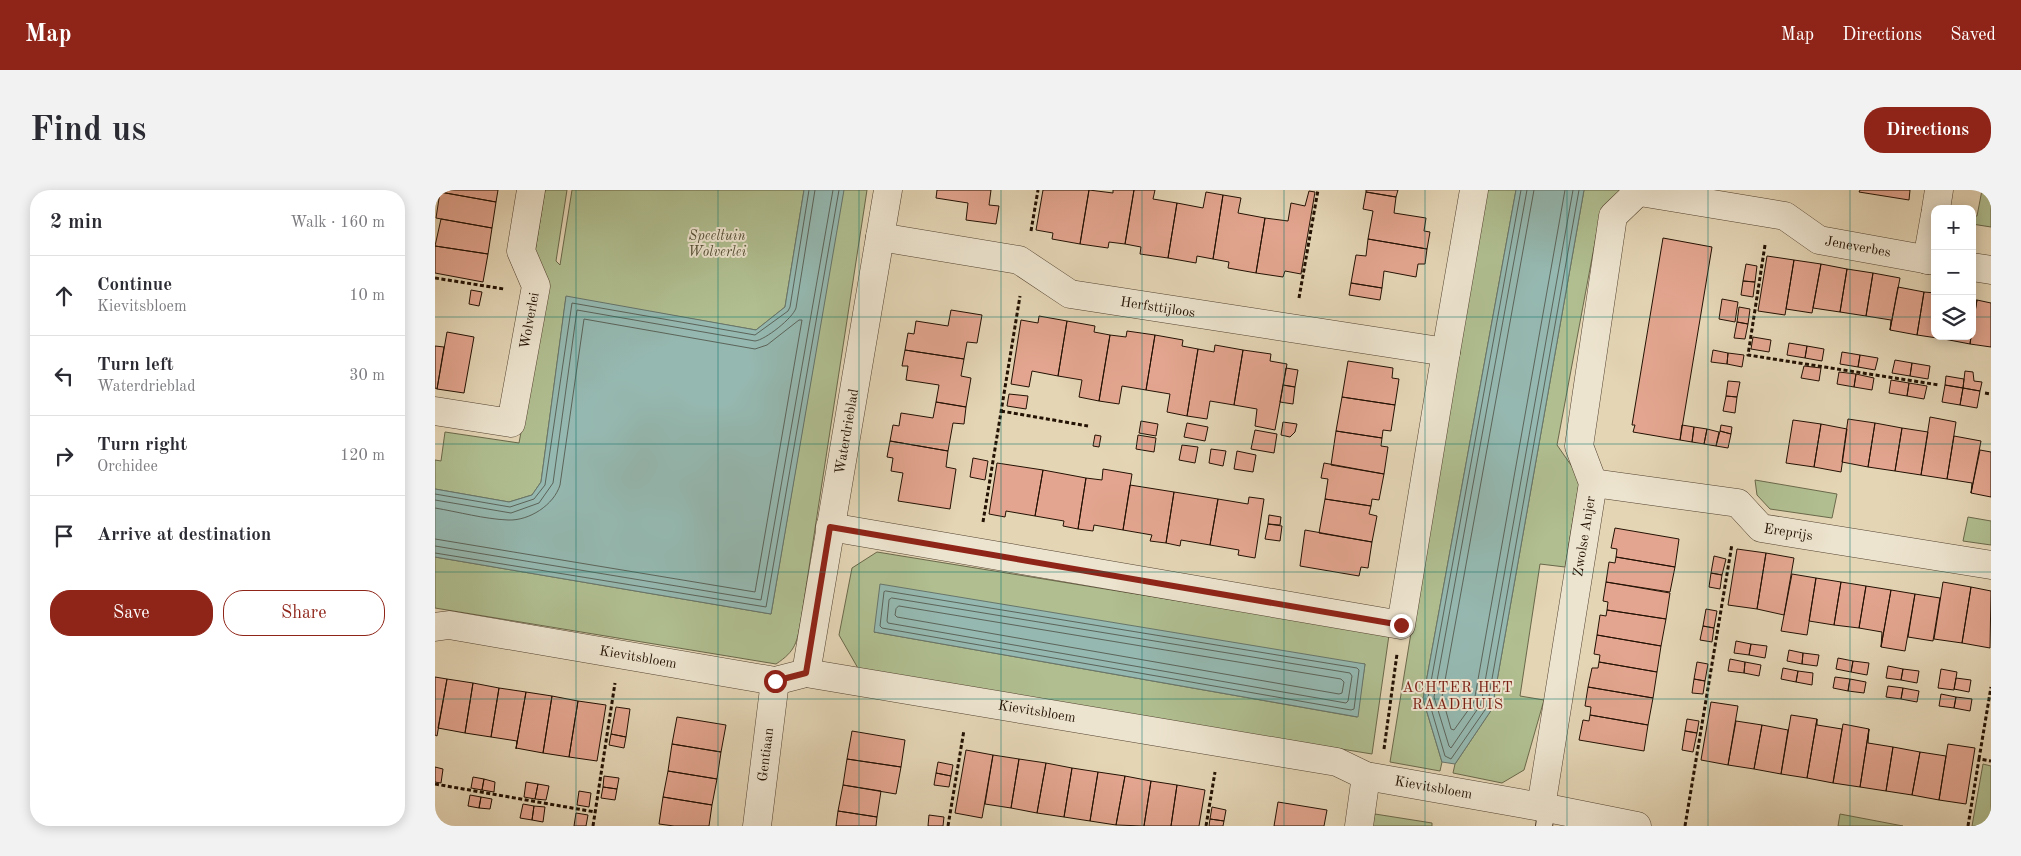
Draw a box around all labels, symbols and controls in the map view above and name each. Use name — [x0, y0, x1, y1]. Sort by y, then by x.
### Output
text: Map — [25, 23, 72, 47]
text: Map — [1781, 26, 1814, 44]
text: Directions — [1842, 26, 1922, 44]
text: Saved — [1950, 26, 1996, 44]
button: Directions — [1864, 107, 1991, 153]
text: Find us — [30, 113, 146, 148]
map controls — [1931, 205, 1976, 340]
button: + — [1931, 205, 1976, 250]
text: 2 min — [50, 212, 103, 233]
text: Walk · 160 m — [290, 215, 385, 231]
park label: Speeltuin Wolverlei — [688, 229, 747, 259]
street label: Jeneverbes — [1824, 234, 1892, 260]
button: − — [1931, 250, 1976, 295]
text: Continue — [97, 276, 172, 295]
icon: ahead — [50, 282, 78, 310]
text: 10 m — [349, 288, 385, 304]
street label: Wolverlei — [518, 291, 542, 350]
street label: Herfsttijloos — [1119, 295, 1196, 320]
button: layers — [1931, 295, 1976, 340]
text: Kievitsbloem — [97, 299, 187, 315]
text: Turn left — [97, 356, 174, 375]
icon: left — [50, 362, 78, 390]
text: 30 m — [349, 368, 385, 384]
text: Waterdrieblad — [97, 379, 196, 395]
street label: Waterdrieblad — [833, 388, 861, 475]
text: Turn right — [97, 436, 187, 455]
icon: right — [50, 442, 78, 470]
text: 120 m — [340, 448, 385, 464]
text: Orchidee — [97, 459, 158, 475]
street label: Zwolse Anjer — [1571, 495, 1598, 578]
icon: arrive — [50, 522, 78, 550]
street label: Ereprijs — [1763, 522, 1814, 543]
text: Arrive at destination — [97, 526, 271, 545]
button: Save — [50, 590, 213, 636]
button: Share — [223, 590, 385, 636]
route end — [1390, 614, 1413, 637]
street label: Kievitsbloem — [598, 644, 678, 671]
route start — [764, 670, 787, 693]
district label: ACHTER HET RAADHUIS — [1402, 681, 1514, 713]
street label: Kievitsbloem — [997, 698, 1077, 725]
street label: Gentiaan — [756, 726, 776, 782]
street label: Kievitsbloem — [1394, 774, 1473, 802]

